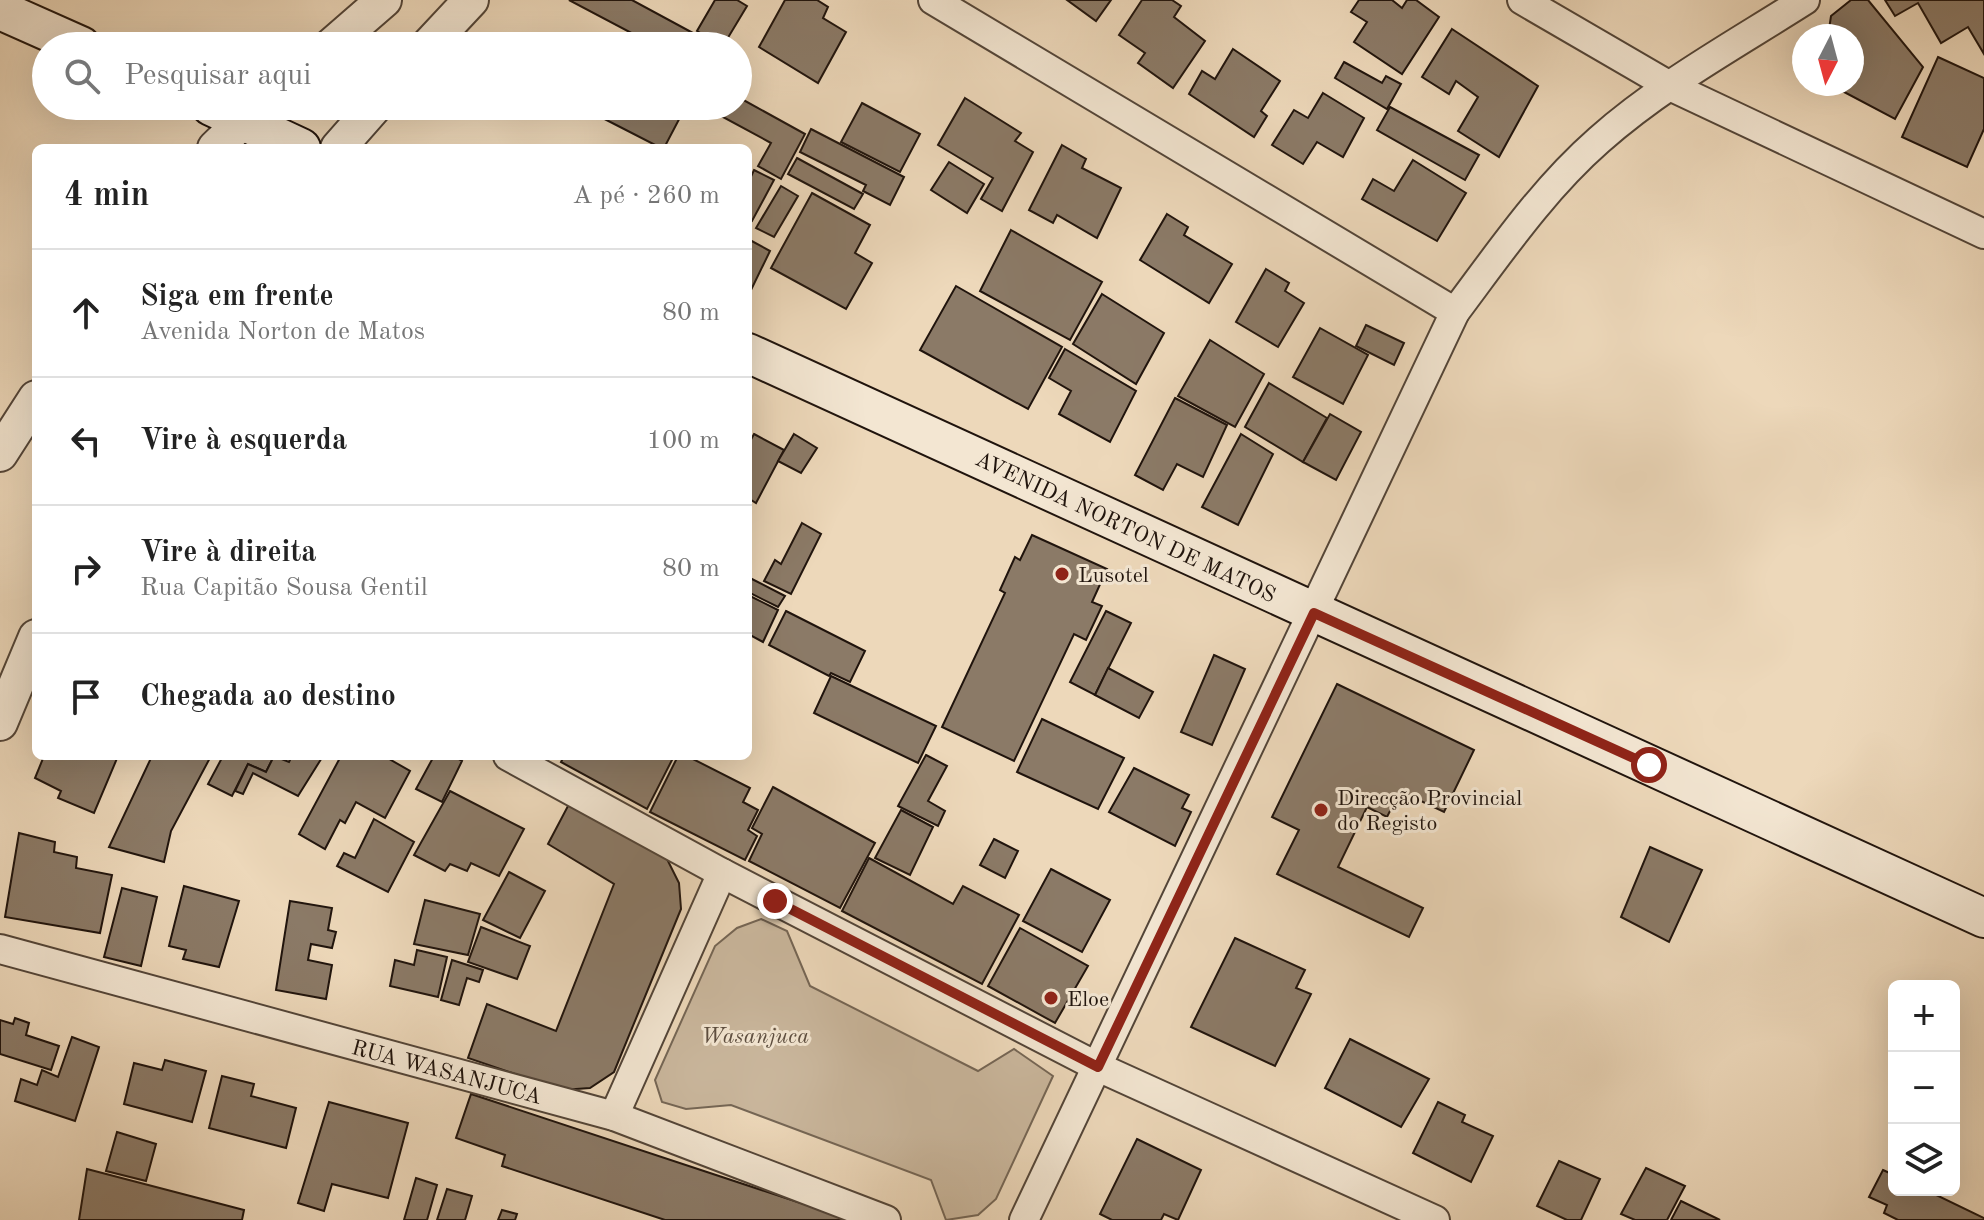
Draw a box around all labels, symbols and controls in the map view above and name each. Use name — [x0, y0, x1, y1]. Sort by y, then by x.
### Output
north arrow — [1792, 24, 1864, 96]
search box — [32, 32, 752, 120]
icon: search — [60, 54, 104, 98]
text: Pesquisar aqui — [124, 61, 311, 91]
text: 4 min — [64, 179, 149, 213]
text: A pé · 260 m — [572, 183, 720, 209]
text: Siga em frente — [140, 282, 334, 312]
icon: ahead — [64, 291, 108, 335]
text: 80 m — [662, 300, 720, 326]
text: Avenida Norton de Matos — [140, 319, 425, 345]
icon: left — [64, 419, 108, 463]
text: Vire à esquerda — [140, 426, 347, 456]
text: 100 m — [647, 428, 720, 454]
street label: AVENIDA NORTON DE MATOS — [972, 448, 1279, 607]
text: Vire à direita — [140, 538, 317, 568]
icon: right — [64, 547, 108, 591]
text: 80 m — [662, 556, 720, 582]
marker: Lusotel — [1053, 565, 1071, 583]
place label: Lusotel — [1078, 565, 1149, 587]
text: Rua Capitão Sousa Gentil — [140, 575, 428, 601]
icon: arrive — [64, 675, 108, 719]
text: Chegada ao destino — [140, 682, 396, 712]
route start — [1631, 747, 1667, 783]
place label: Direcção Provincial do Registo — [1337, 788, 1522, 835]
marker: Direcção Provincial do Registo — [1312, 801, 1330, 819]
route end — [757, 883, 793, 919]
map controls — [1888, 980, 1960, 1196]
button: + — [1888, 980, 1960, 1052]
marker: Eloe — [1042, 989, 1060, 1007]
place label: Eloe — [1067, 989, 1109, 1011]
park label: Wasanjuca — [701, 1026, 809, 1048]
street label: RUA WASANJUCA — [349, 1037, 544, 1109]
button: − — [1888, 1052, 1960, 1124]
button: layers — [1888, 1124, 1960, 1196]

